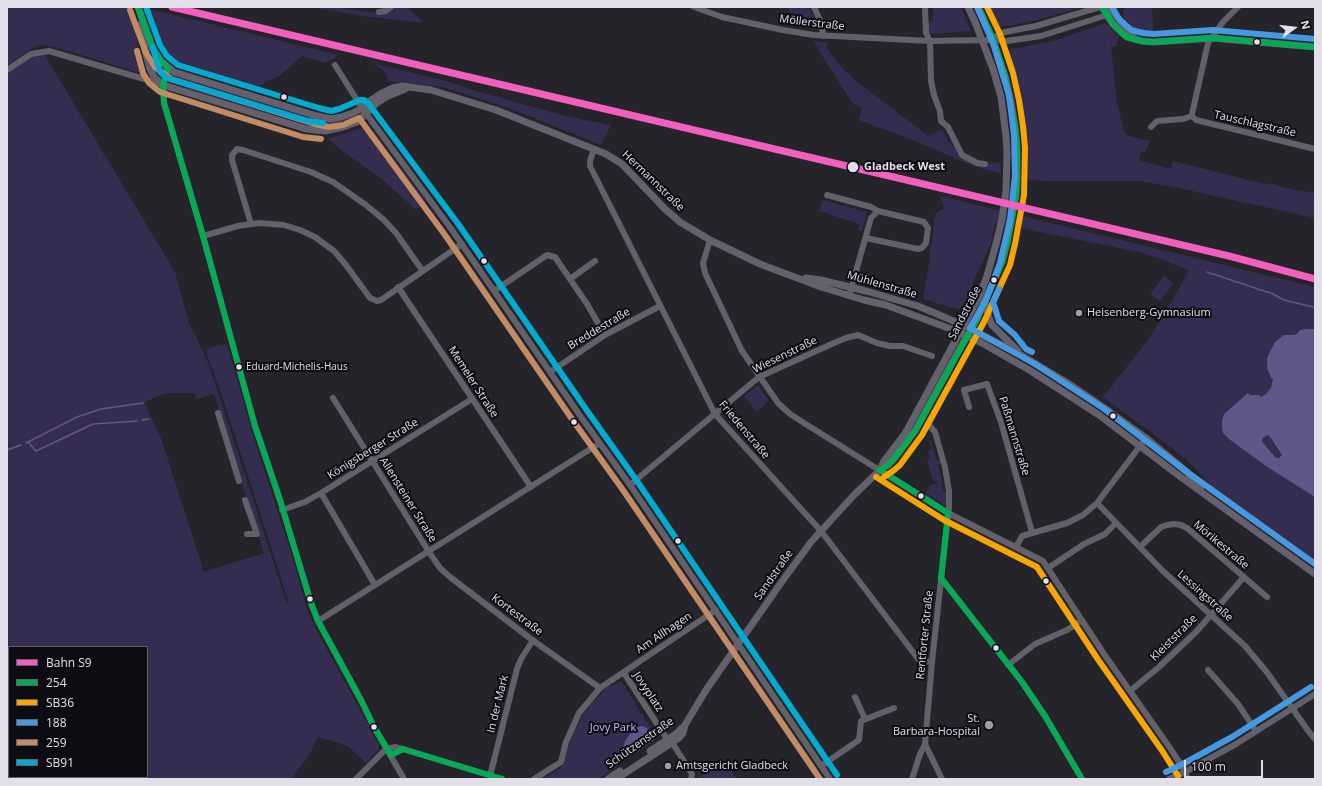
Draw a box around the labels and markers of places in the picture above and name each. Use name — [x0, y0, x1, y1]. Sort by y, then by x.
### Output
unlabelled marker — [1252, 37, 1262, 47]
unlabelled marker — [279, 92, 289, 102]
marker: Gladbeck West — [846, 160, 860, 174]
place label: Gladbeck West — [864, 160, 945, 174]
unlabelled marker — [479, 256, 489, 266]
unlabelled marker — [989, 275, 999, 285]
place label: Heisenberg-Gymnasium — [1087, 306, 1211, 320]
marker: Heisenberg-Gymnasium — [1074, 308, 1084, 318]
place label: Eduard-Michelis-Haus — [246, 361, 348, 373]
marker: Eduard-Michelis-Haus — [234, 362, 244, 372]
unlabelled marker — [1108, 411, 1118, 421]
unlabelled marker — [569, 417, 579, 427]
unlabelled marker — [916, 491, 926, 501]
unlabelled marker — [673, 536, 683, 546]
unlabelled marker — [1041, 576, 1051, 586]
unlabelled marker — [305, 594, 315, 604]
unlabelled marker — [991, 643, 1001, 653]
place label: St. Barbara-Hospital — [893, 712, 980, 738]
marker: St. Barbara-Hospital — [983, 719, 995, 731]
unlabelled marker — [369, 722, 379, 732]
place label: Amtsgericht Gladbeck — [676, 759, 788, 773]
marker: Amtsgericht Gladbeck — [663, 761, 673, 771]

